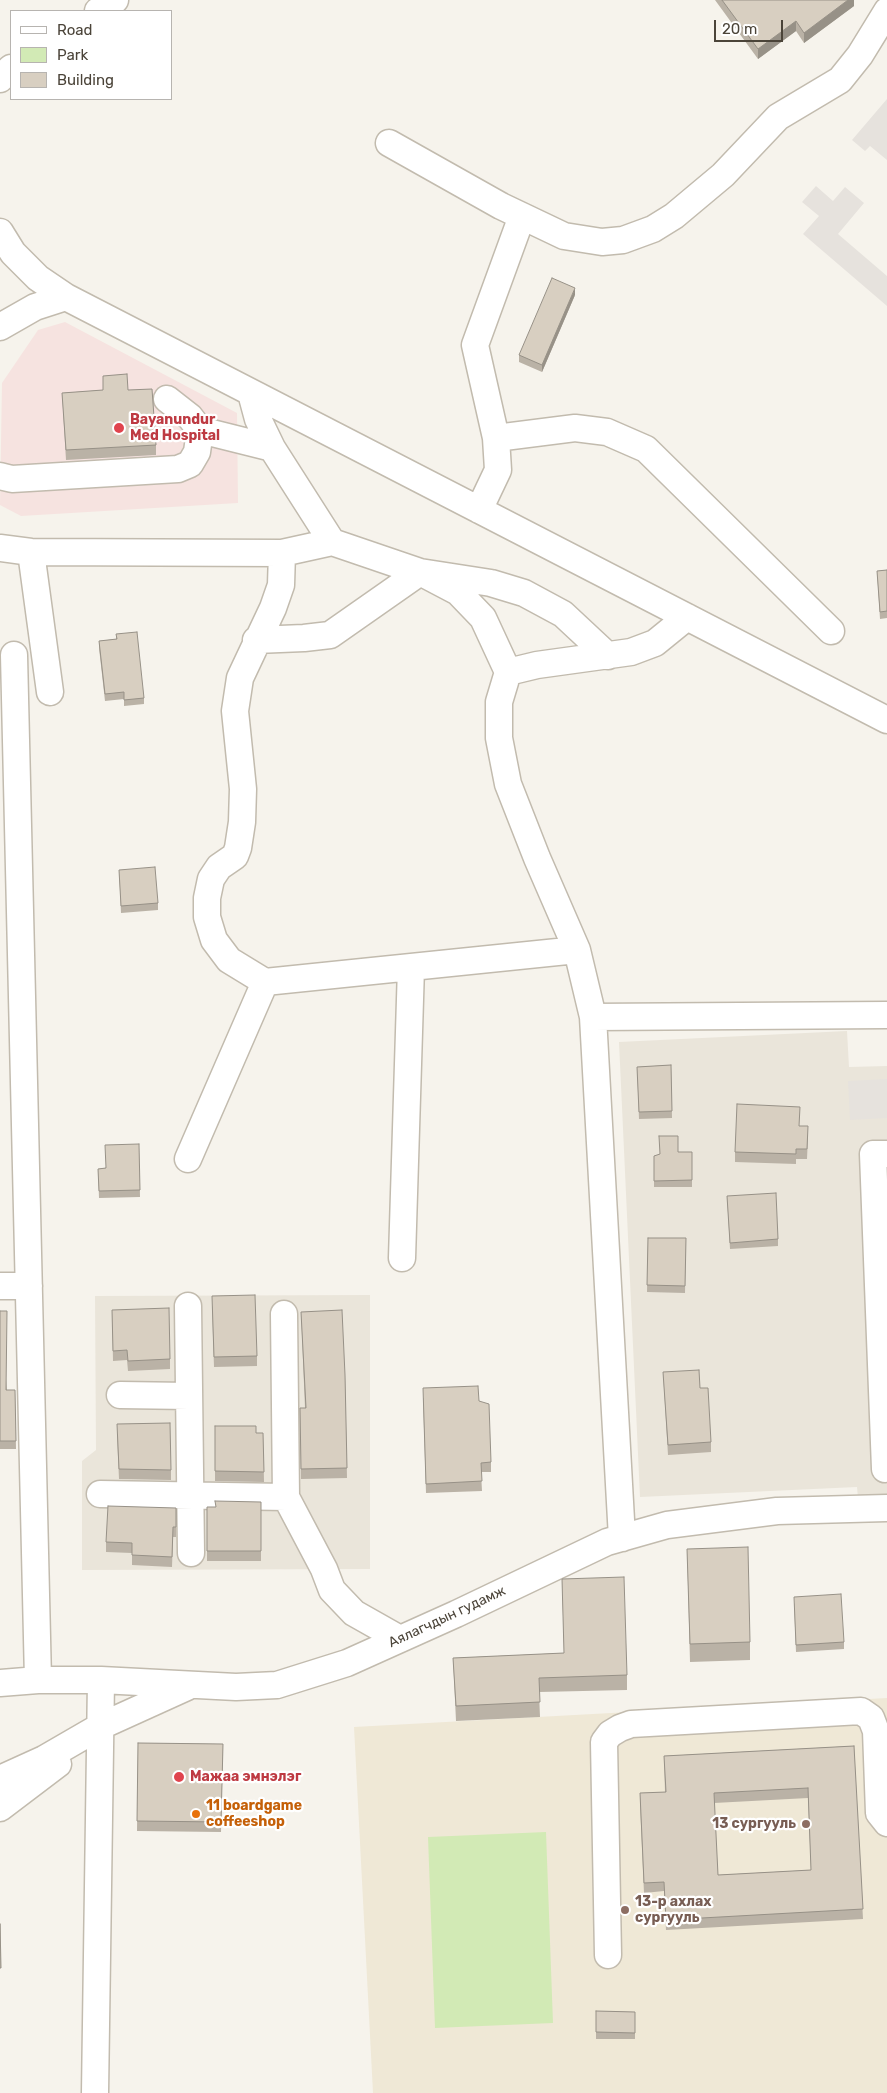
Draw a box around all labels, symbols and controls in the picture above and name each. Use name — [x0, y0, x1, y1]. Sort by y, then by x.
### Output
legend — [10, 10, 172, 100]
scale bar — [717, 10, 786, 42]
text: 20 m — [722, 20, 757, 38]
text: Road — [57, 21, 93, 39]
text: Park — [57, 46, 88, 64]
text: Building — [57, 71, 114, 89]
place label: Bayanundur Med Hospital — [130, 412, 220, 444]
marker: Bayanundur Med Hospital — [112, 421, 126, 435]
street label: Аялагчдын гудамж — [386, 1582, 508, 1652]
place label: Maжаа эмнэлэг — [190, 1769, 301, 1785]
marker: Maжаа эмнэлэг — [172, 1770, 186, 1784]
place label: 11 boardgame coffeeshop — [206, 1798, 302, 1830]
marker: 11 boardgame coffeeshop — [190, 1808, 202, 1820]
place label: 13 сургууль — [712, 1816, 796, 1832]
marker: 13 сургууль — [800, 1818, 812, 1830]
place label: 13-р ахлах сургууль — [635, 1894, 711, 1926]
marker: 13-р ахлах сургууль — [619, 1904, 631, 1916]

